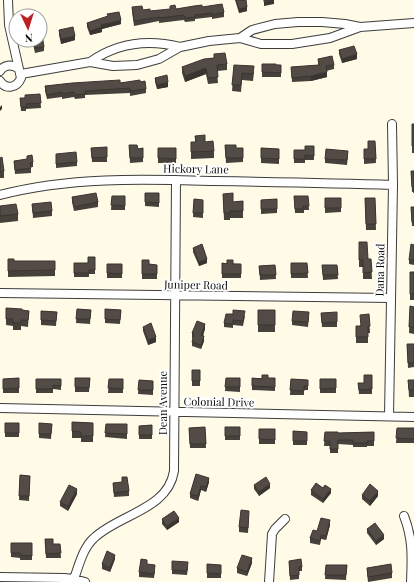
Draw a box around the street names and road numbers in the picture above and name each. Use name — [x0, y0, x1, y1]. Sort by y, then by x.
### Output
street label: Hickory Lane — [163, 160, 229, 177]
street label: Dana Road — [372, 243, 387, 297]
street label: Juniper Road — [163, 276, 229, 293]
street label: Dean Avenue — [155, 370, 170, 435]
street label: Colonial Drive — [184, 393, 255, 410]

